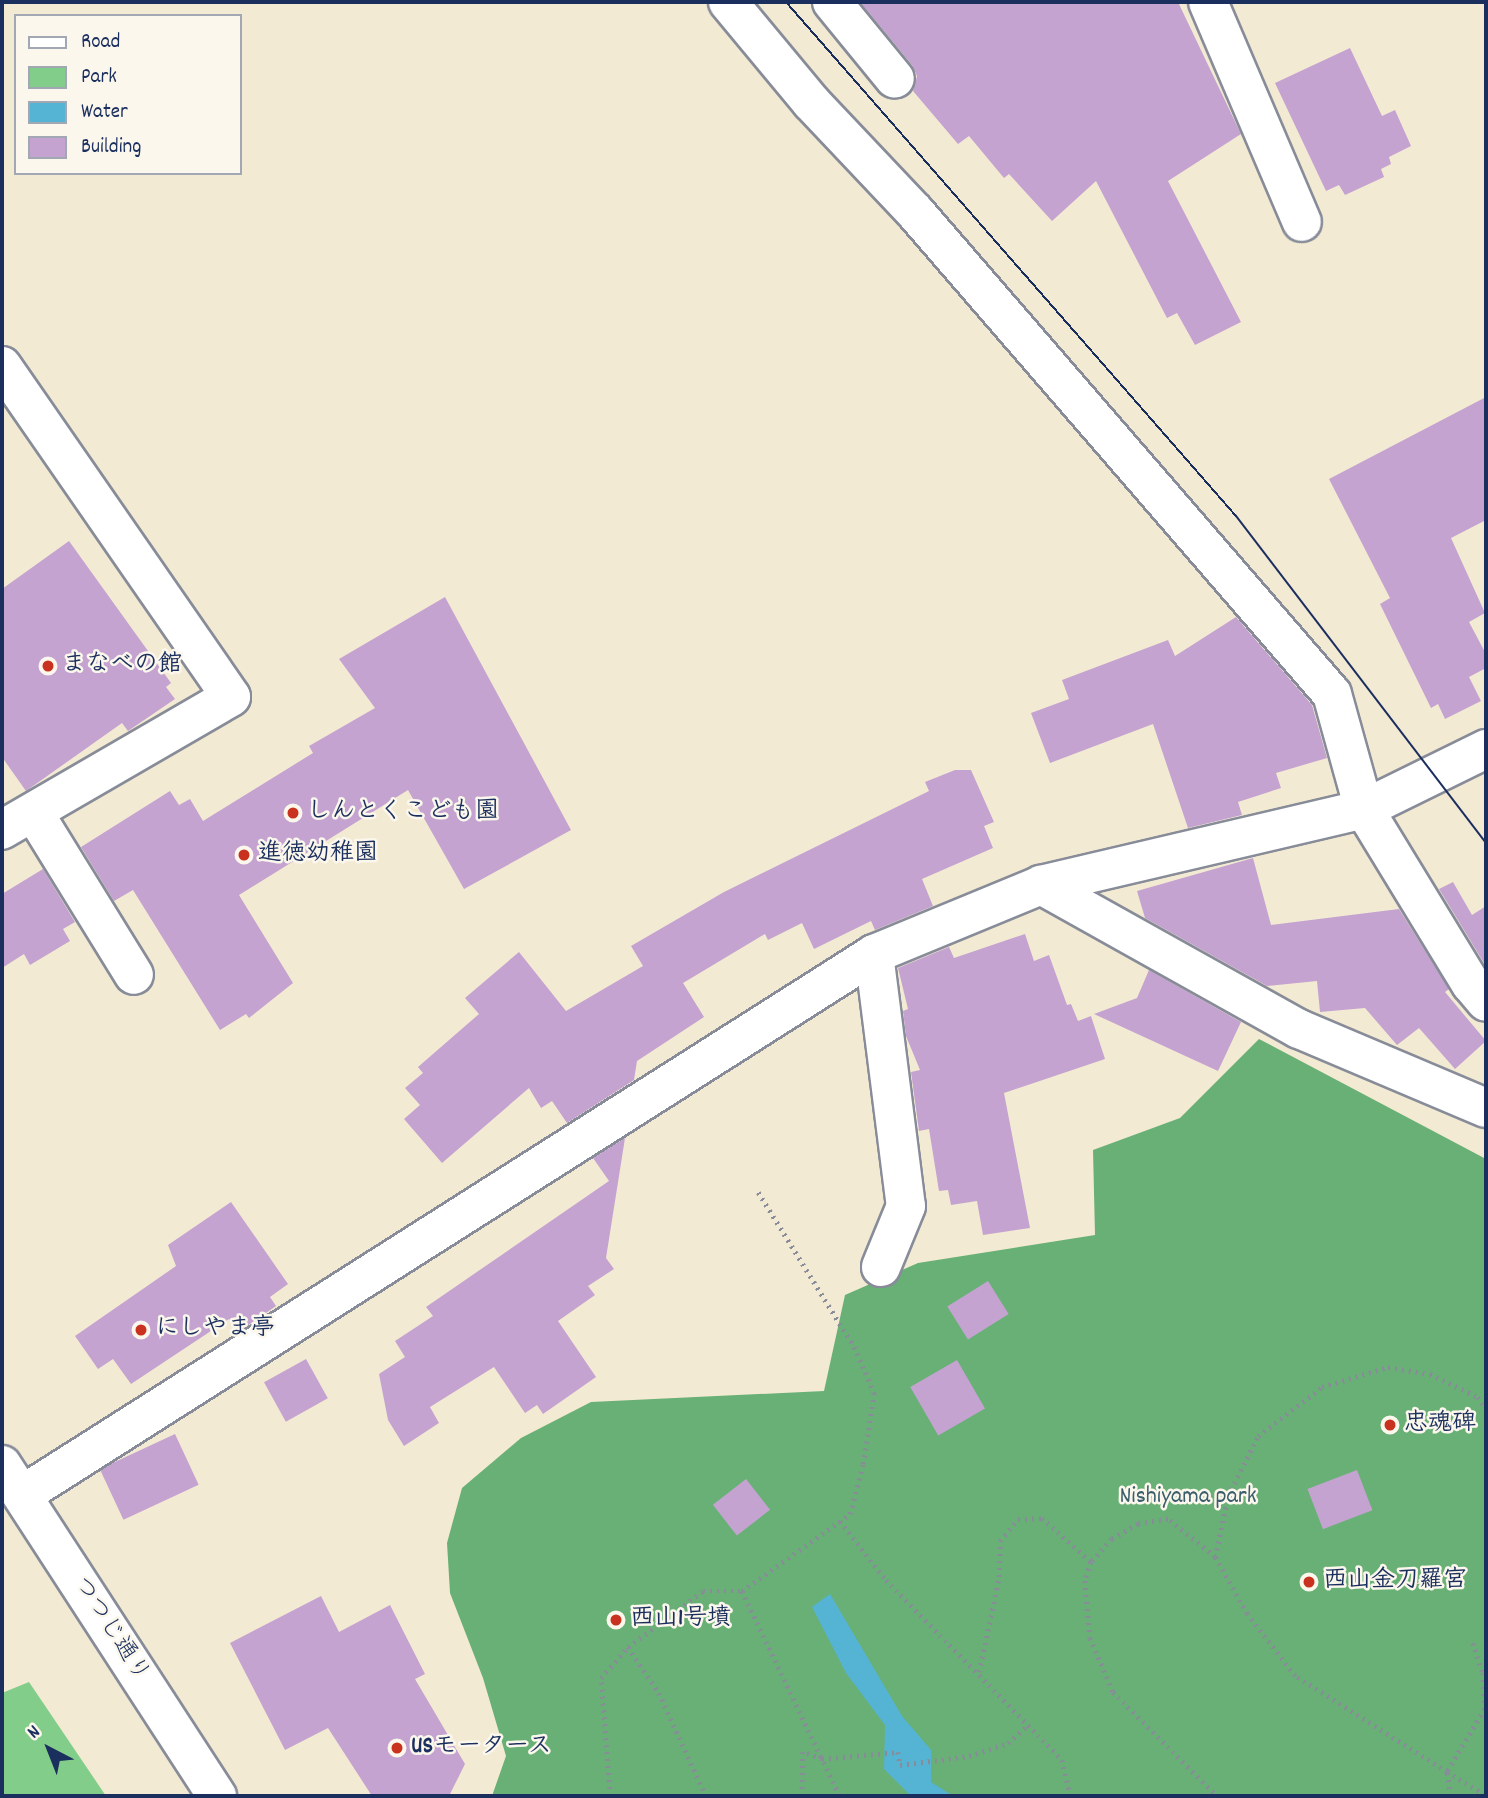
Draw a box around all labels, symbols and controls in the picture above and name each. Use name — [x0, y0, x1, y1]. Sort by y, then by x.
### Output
legend — [14, 14, 242, 175]
text: Road — [81, 28, 120, 58]
text: Park — [81, 63, 117, 93]
text: Water — [81, 98, 128, 128]
text: Building — [81, 133, 141, 163]
place label: まなべの館 — [62, 652, 182, 680]
marker: まなべの館 — [40, 658, 56, 674]
place label: しんとくこども園 — [307, 799, 499, 827]
marker: しんとくこども園 — [285, 805, 301, 821]
place label: 進徳幼稚園 — [258, 841, 378, 869]
marker: 進徳幼稚園 — [236, 847, 252, 863]
place label: にしやま亭 — [155, 1316, 275, 1344]
marker: にしやま亭 — [133, 1322, 149, 1338]
place label: 忠魂碑 — [1404, 1411, 1476, 1439]
marker: 忠魂碑 — [1382, 1417, 1398, 1433]
park label: Nishiyama park — [1119, 1484, 1257, 1512]
place label: 西山金刀羅宮 — [1323, 1568, 1467, 1596]
street label: つつじ通り — [65, 1572, 155, 1688]
marker: 西山金刀羅宮 — [1301, 1574, 1317, 1590]
place label: 西山1号墳 — [630, 1606, 731, 1634]
marker: 西山1号墳 — [608, 1612, 624, 1628]
north arrow — [14, 1714, 84, 1784]
text: N — [22, 1720, 47, 1746]
place label: USモータース — [411, 1734, 553, 1762]
marker: USモータース — [389, 1740, 405, 1756]

